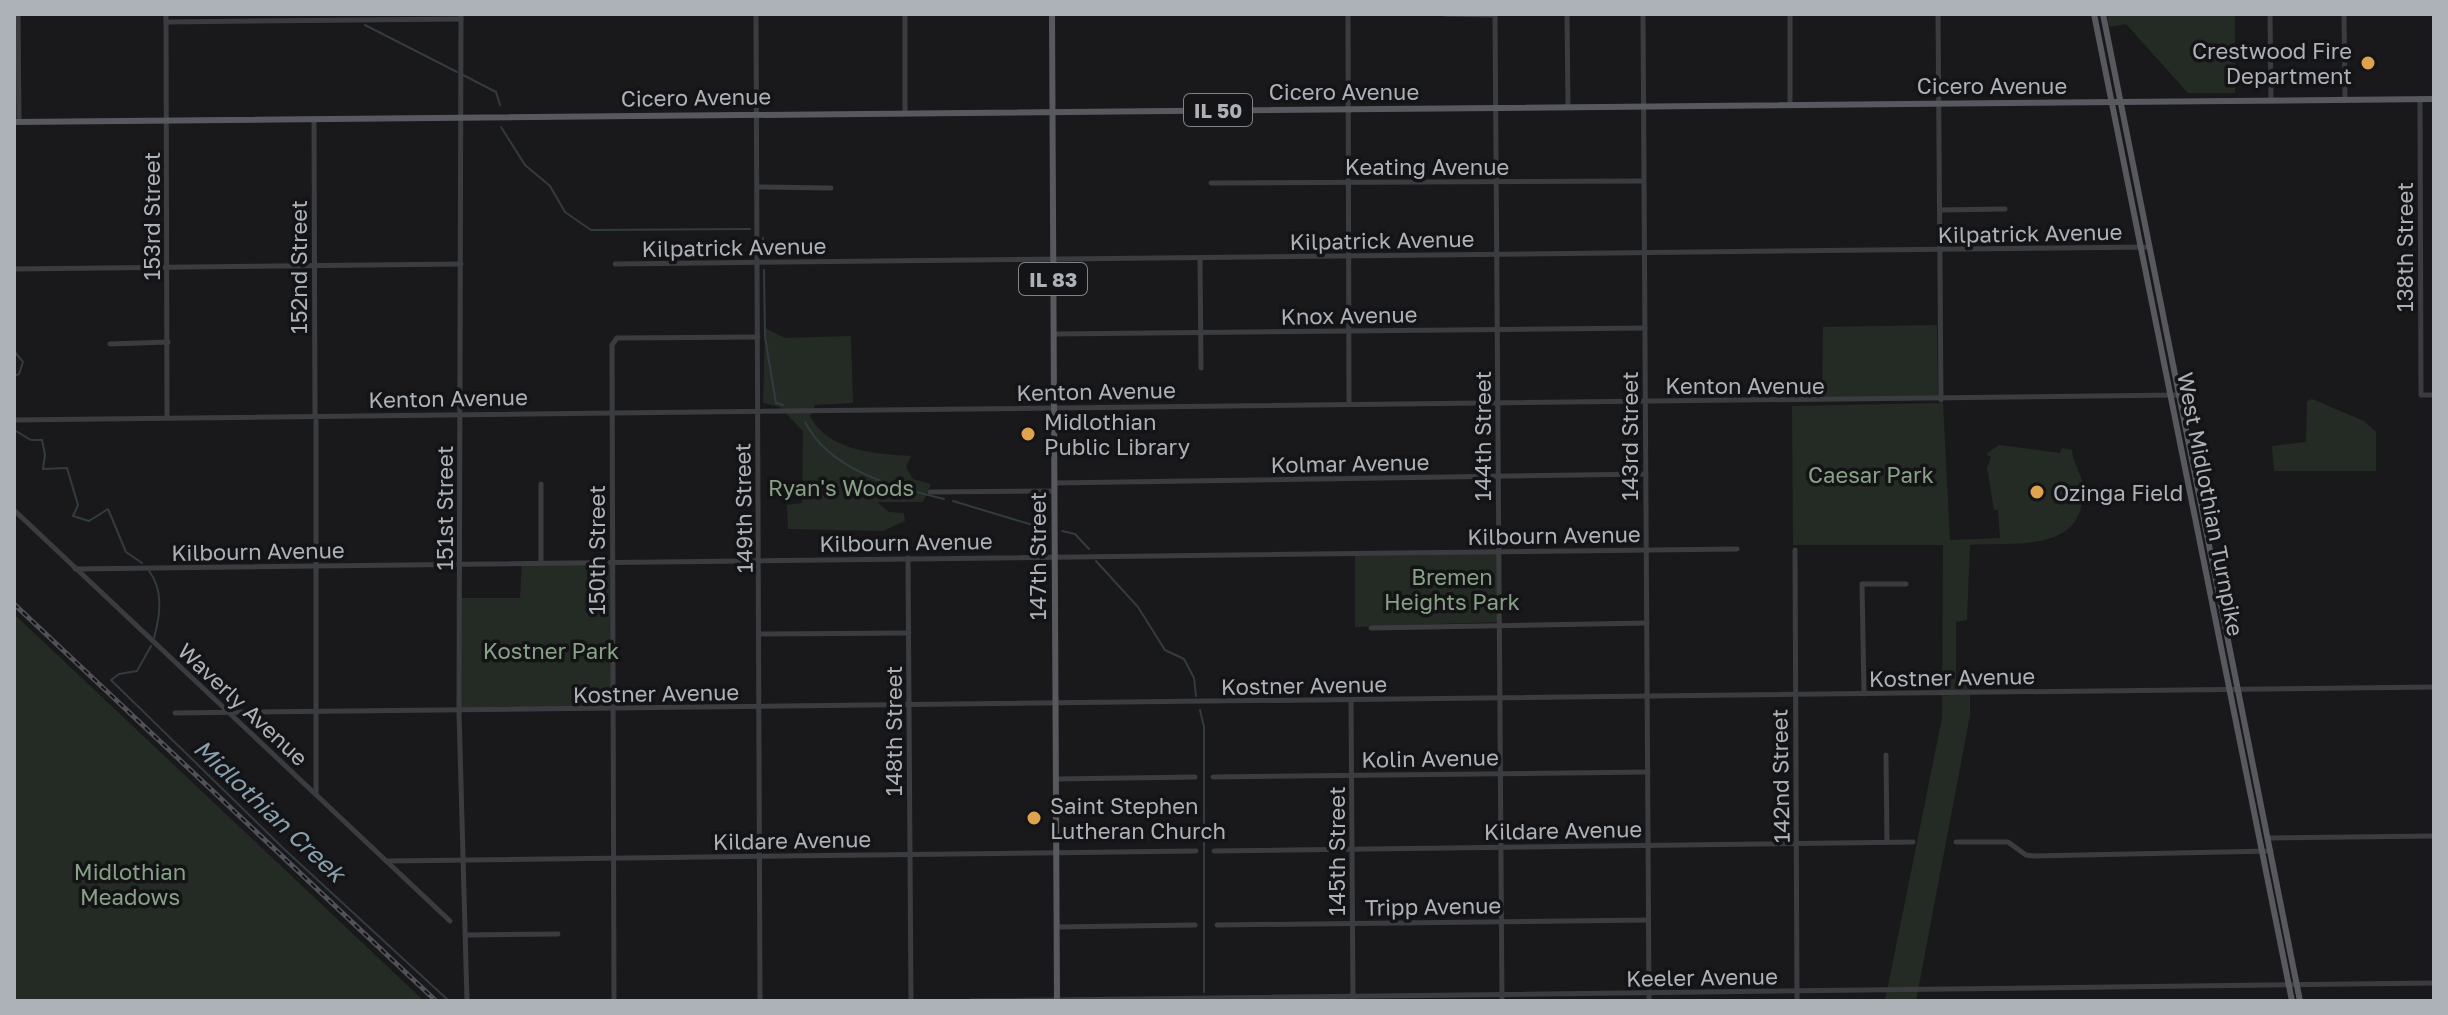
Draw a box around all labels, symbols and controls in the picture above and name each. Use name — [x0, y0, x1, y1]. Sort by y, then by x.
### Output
place label: Crestwood Fire Department — [2192, 37, 2352, 89]
marker: Crestwood Fire Department — [2359, 54, 2377, 72]
street label: Cicero Avenue — [1917, 72, 2067, 99]
street label: Cicero Avenue — [1269, 78, 1419, 105]
street label: Cicero Avenue — [621, 82, 771, 112]
road number: IL 50 — [1184, 94, 1252, 126]
street label: 153rd Street — [138, 152, 165, 280]
street label: Keating Avenue — [1345, 153, 1509, 180]
street label: 138th Street — [2391, 182, 2418, 312]
street label: 152nd Street — [285, 200, 312, 334]
street label: Kilpatrick Avenue — [1937, 218, 2123, 248]
street label: Kilpatrick Avenue — [1289, 225, 1475, 255]
street label: Kilpatrick Avenue — [641, 232, 827, 262]
road number: IL 83 — [1019, 263, 1087, 295]
street label: Knox Avenue — [1280, 300, 1418, 330]
street label: West Midlothian Turnpike — [2172, 370, 2250, 638]
street label: 144th Street — [1469, 371, 1496, 501]
street label: 143rd Street — [1616, 371, 1643, 501]
street label: Kenton Avenue — [1665, 372, 1825, 399]
street label: Kenton Avenue — [1016, 376, 1176, 406]
street label: Kenton Avenue — [368, 383, 528, 413]
place label: Midlothian Public Library — [1044, 408, 1190, 460]
marker: Midlothian Public Library — [1019, 425, 1037, 443]
street label: 149th Street — [728, 443, 758, 573]
street label: 151st Street — [431, 445, 458, 571]
street label: Kolmar Avenue — [1270, 448, 1430, 478]
park label: Caesar Park — [1808, 461, 1934, 488]
park label: Ryan's Woods — [768, 474, 914, 501]
place label: Ozinga Field — [2053, 479, 2183, 506]
marker: Ozinga Field — [2028, 483, 2046, 501]
street label: 150th Street — [583, 485, 610, 615]
street label: 147th Street — [1024, 492, 1051, 620]
street label: Kilbourn Avenue — [1467, 520, 1641, 550]
street label: Kilbourn Avenue — [819, 527, 993, 557]
street label: Kilbourn Avenue — [171, 536, 345, 566]
park label: Bremen Heights Park — [1384, 563, 1520, 615]
street label: Waverly Avenue — [173, 637, 313, 771]
park label: Kostner Park — [483, 637, 619, 664]
street label: Kostner Avenue — [1869, 662, 2035, 692]
street label: 148th Street — [880, 666, 907, 796]
street label: Kostner Avenue — [1221, 670, 1387, 700]
street label: Kostner Avenue — [573, 678, 739, 708]
street label: 142nd Street — [1765, 709, 1795, 843]
water label: Midlothian Creek — [189, 733, 353, 889]
street label: Kolin Avenue — [1361, 743, 1499, 773]
street label: 145th Street — [1323, 786, 1350, 916]
place label: Saint Stephen Lutheran Church — [1050, 792, 1226, 844]
marker: Saint Stephen Lutheran Church — [1025, 809, 1043, 827]
street label: Kildare Avenue — [1484, 815, 1642, 845]
street label: Kildare Avenue — [713, 825, 871, 855]
park label: Midlothian Meadows — [74, 858, 186, 910]
street label: Tripp Avenue — [1365, 891, 1501, 921]
street label: Keeler Avenue — [1626, 962, 1778, 992]

